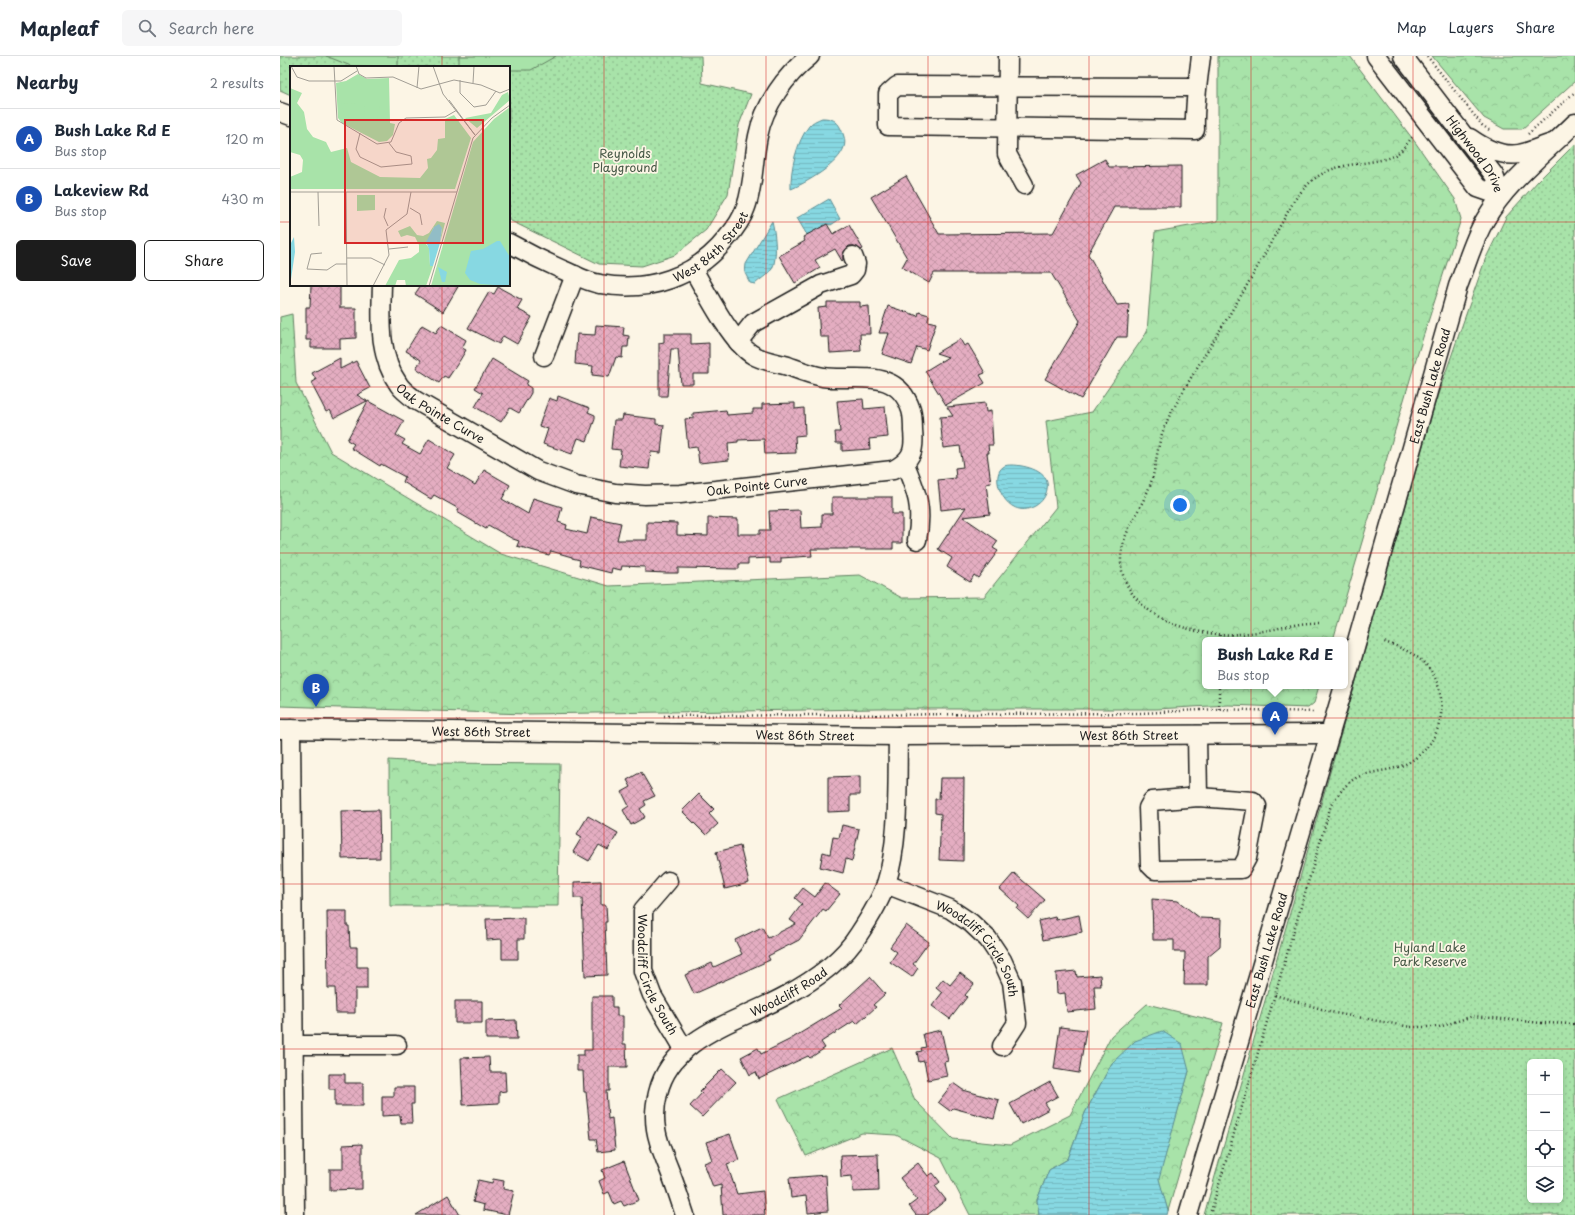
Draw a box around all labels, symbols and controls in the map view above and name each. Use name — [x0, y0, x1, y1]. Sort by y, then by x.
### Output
search box — [122, 10, 402, 46]
text: Mapleaf — [20, 14, 98, 42]
text: Search here — [168, 16, 254, 39]
icon: search — [136, 17, 158, 39]
text: Map — [1397, 17, 1427, 38]
text: Layers — [1449, 17, 1494, 38]
text: Share — [1516, 17, 1555, 38]
inset map — [290, 66, 510, 286]
text: Nearby — [16, 69, 78, 95]
text: 2 results — [210, 73, 264, 92]
street label: Highwood Drive — [1442, 111, 1508, 195]
text: Bush Lake Rd E — [54, 118, 171, 141]
text: A — [24, 129, 34, 148]
text: 120 m — [225, 129, 264, 148]
text: Bus stop — [54, 141, 107, 160]
park label: Reynolds Playground — [593, 144, 657, 176]
text: Lakeview Rd — [54, 178, 149, 201]
text: B — [25, 189, 33, 208]
text: 430 m — [222, 189, 264, 208]
text: Bus stop — [54, 201, 107, 220]
street label: West 84th Street — [670, 208, 752, 286]
button: Save — [16, 240, 136, 281]
button: Share — [144, 240, 264, 281]
street label: East Bush Lake Road — [1405, 326, 1455, 446]
street label: Oak Pointe Curve — [392, 379, 488, 447]
street label: Oak Pointe Curve — [705, 471, 808, 500]
your location — [1170, 495, 1190, 515]
popup — [1202, 637, 1348, 689]
text: Bush Lake Rd E — [1217, 642, 1333, 665]
text: Bus stop — [1217, 665, 1270, 684]
pin: B — [303, 674, 329, 707]
pin: A — [1262, 702, 1288, 735]
street label: West 86th Street — [431, 722, 531, 741]
street label: West 86th Street — [755, 725, 855, 745]
street label: West 86th Street — [1079, 726, 1179, 744]
street label: East Bush Lake Road — [1241, 890, 1292, 1010]
street label: Woodcliff Circle South — [933, 895, 1023, 998]
street label: Woodcliff Circle South — [634, 914, 683, 1038]
park label: Hyland Lake Park Reserve — [1393, 938, 1467, 970]
street label: Woodcliff Road — [747, 963, 831, 1021]
map controls — [1527, 1059, 1563, 1203]
button: + — [1527, 1059, 1563, 1095]
button: − — [1527, 1095, 1563, 1131]
button: locate — [1527, 1131, 1563, 1167]
button: layers — [1527, 1167, 1563, 1203]

